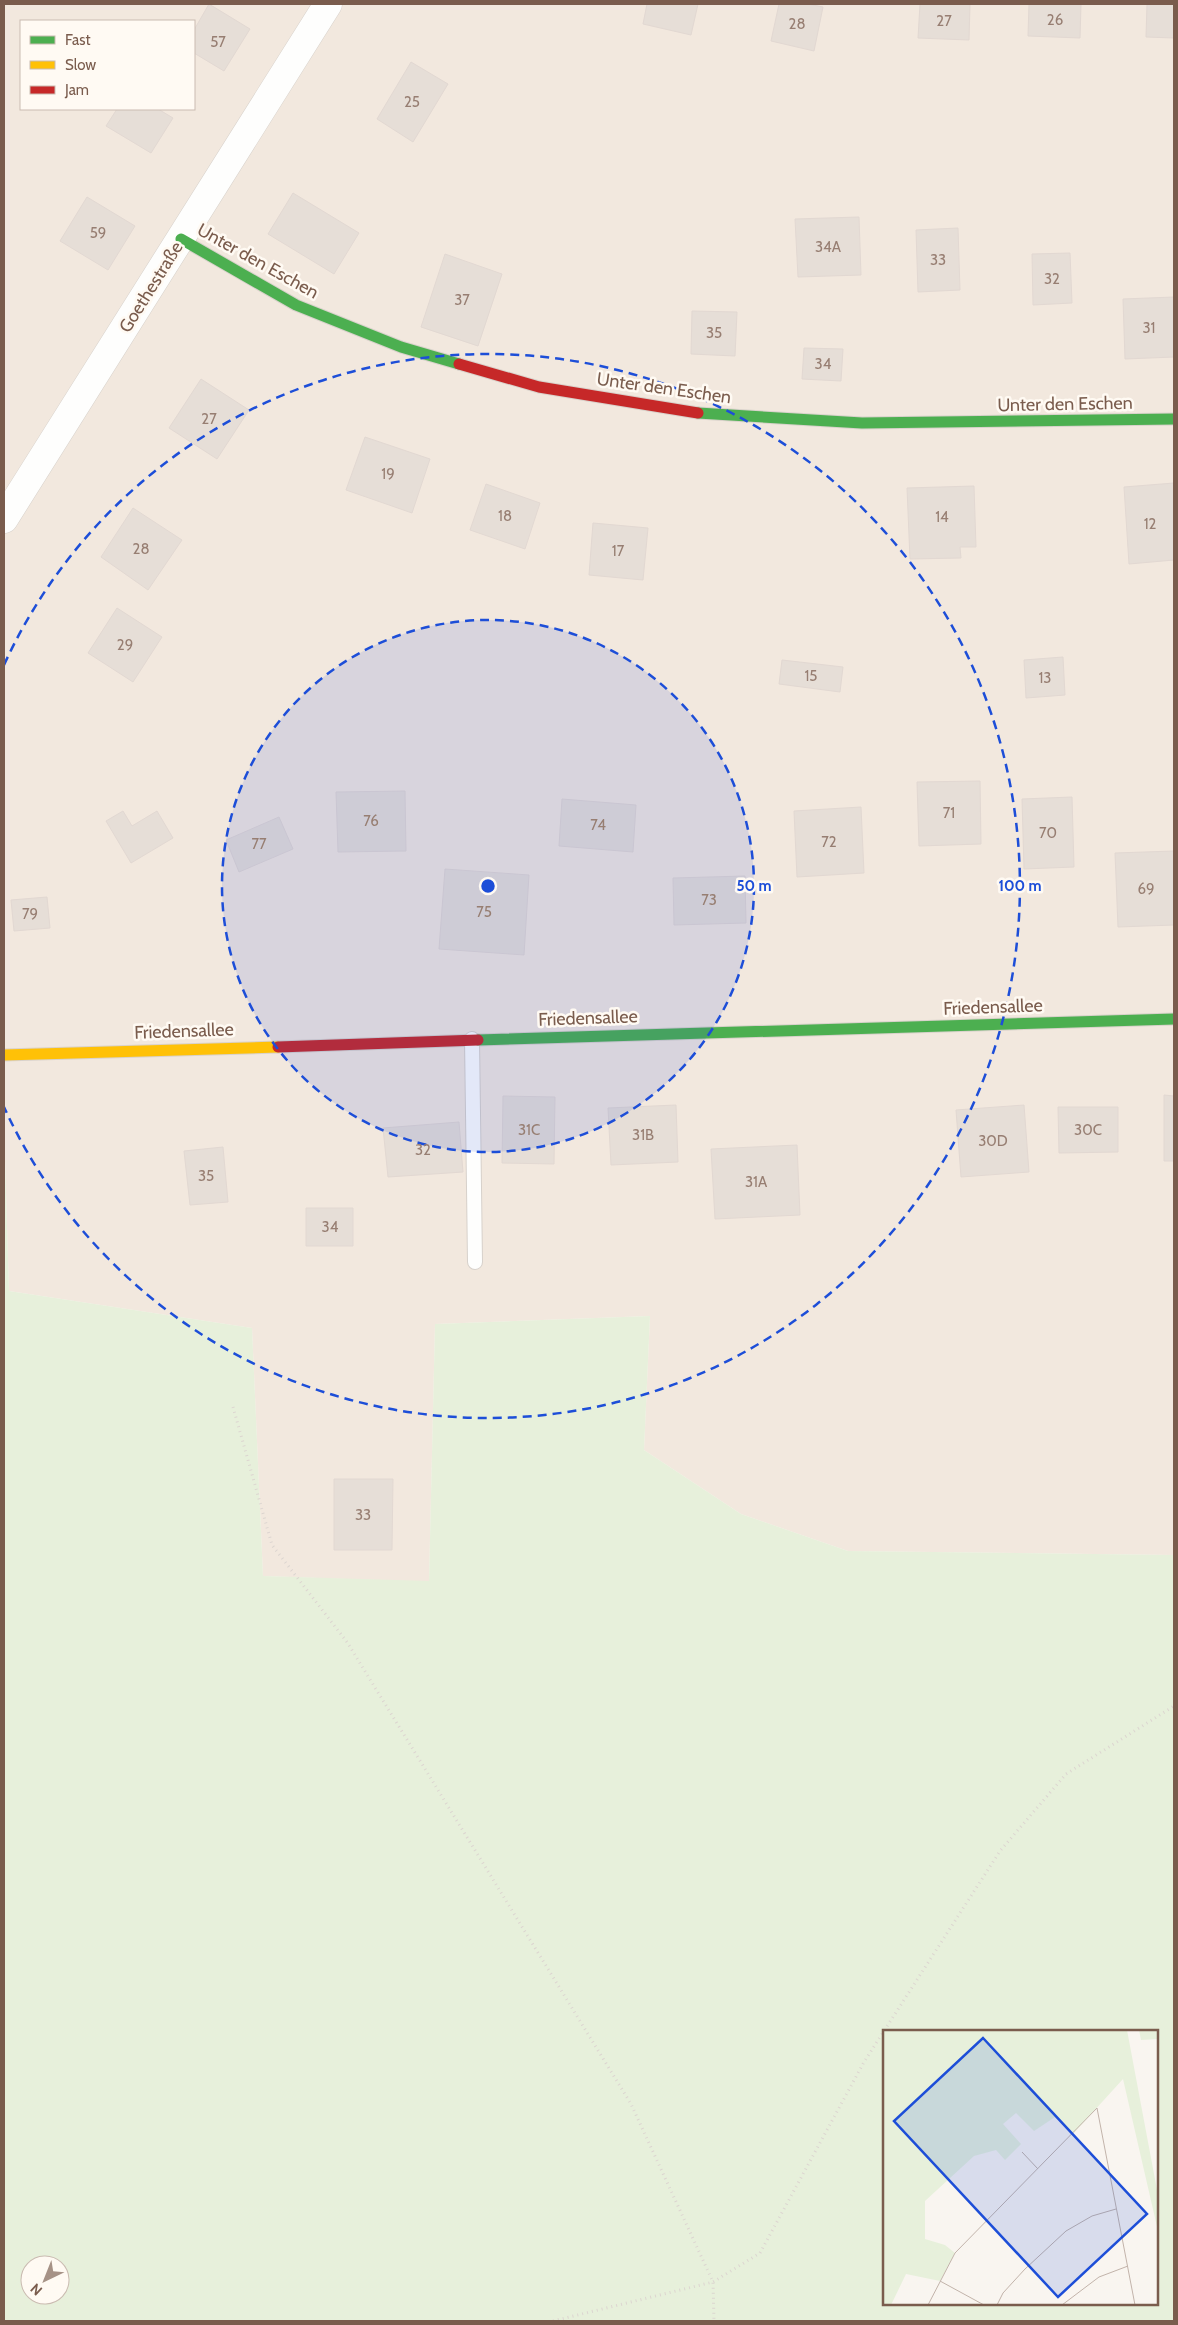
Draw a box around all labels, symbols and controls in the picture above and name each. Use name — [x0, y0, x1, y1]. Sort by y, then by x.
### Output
house number: 26 — [1047, 11, 1063, 29]
house number: 27 — [936, 12, 952, 30]
house number: 28 — [789, 15, 805, 33]
legend — [20, 20, 195, 110]
text: Fast — [65, 31, 90, 49]
house number: 57 — [210, 33, 226, 51]
text: Slow — [65, 56, 96, 74]
text: Jam — [64, 81, 89, 99]
house number: 25 — [404, 93, 420, 111]
street label: Unter den Eschen — [193, 219, 323, 303]
house number: 59 — [90, 224, 106, 242]
street label: Goethestraße — [114, 237, 188, 337]
house number: 34A — [815, 238, 842, 256]
house number: 33 — [930, 251, 946, 269]
house number: 32 — [1044, 270, 1060, 288]
house number: 37 — [454, 291, 470, 309]
house number: 31 — [1142, 319, 1156, 337]
house number: 35 — [706, 324, 722, 342]
house number: 34 — [815, 355, 832, 373]
street label: Unter den Eschen — [595, 368, 733, 408]
street label: Unter den Eschen — [997, 392, 1133, 416]
house number: 27 — [201, 410, 217, 428]
house number: 19 — [381, 465, 395, 483]
house number: 18 — [498, 507, 512, 525]
house number: 14 — [935, 508, 949, 526]
house number: 12 — [1144, 515, 1157, 533]
house number: 28 — [133, 540, 149, 558]
house number: 17 — [612, 542, 625, 560]
house number: 29 — [117, 636, 133, 654]
house number: 15 — [804, 667, 818, 685]
house number: 13 — [1038, 669, 1052, 687]
house number: 71 — [943, 804, 955, 822]
house number: 76 — [363, 812, 379, 830]
house number: 74 — [590, 816, 606, 834]
house number: 70 — [1039, 824, 1057, 842]
house number: 72 — [821, 833, 837, 851]
house number: 77 — [251, 835, 267, 853]
centre of rings — [479, 877, 497, 895]
text: 50 m — [736, 877, 772, 895]
text: 100 m — [998, 877, 1042, 895]
house number: 69 — [1137, 880, 1155, 898]
house number: 73 — [701, 891, 717, 909]
house number: 75 — [476, 903, 492, 921]
house number: 79 — [22, 905, 38, 923]
street label: Friedensallee — [943, 994, 1043, 1020]
street label: Friedensallee — [538, 1005, 638, 1031]
street label: Friedensallee — [134, 1018, 234, 1044]
house number: 31C — [518, 1121, 540, 1139]
house number: 30C — [1074, 1121, 1102, 1139]
house number: 31B — [632, 1126, 654, 1144]
house number: 30D — [978, 1132, 1008, 1150]
house number: 32 — [415, 1141, 431, 1159]
house number: 35 — [198, 1167, 214, 1185]
house number: 31A — [745, 1173, 768, 1191]
house number: 34 — [322, 1218, 339, 1236]
house number: 33 — [355, 1506, 371, 1524]
inset map — [883, 2030, 1158, 2305]
north arrow — [20, 2255, 70, 2305]
text: N — [26, 2280, 46, 2299]

